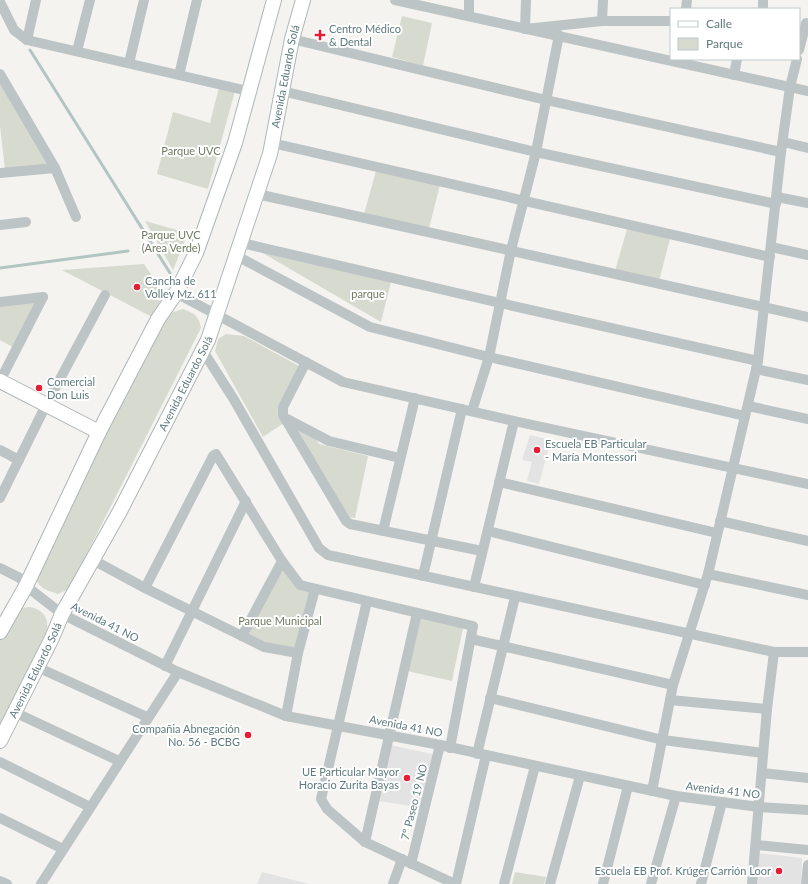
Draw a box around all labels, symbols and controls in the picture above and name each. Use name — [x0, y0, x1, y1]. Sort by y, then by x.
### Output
legend — [670, 8, 800, 60]
text: Calle — [706, 16, 732, 31]
place label: Centro Médico & Dental — [329, 22, 401, 48]
street label: Avenida Eduardo Solá — [268, 23, 302, 129]
marker: Centro Médico & Dental — [314, 29, 326, 41]
text: Parque — [706, 36, 743, 51]
park label: Parque UVC — [161, 144, 221, 157]
park label: Parque UVC (Area Verde) — [141, 228, 201, 254]
place label: Cancha de Volley Mz. 611 — [145, 274, 217, 300]
marker: Cancha de Volley Mz. 611 — [132, 282, 142, 292]
park label: parque — [351, 287, 385, 300]
street label: Avenida Eduardo Solá — [155, 334, 215, 433]
place label: Comercial Don Luis — [47, 375, 95, 401]
marker: Comercial Don Luis — [34, 383, 44, 393]
place label: Escuela EB Particular - María Montessori — [545, 437, 647, 463]
marker: Escuela EB Particular - María Montessori — [532, 445, 542, 455]
street label: Avenida 41 NO — [69, 599, 141, 644]
park label: Parque Municipal — [238, 614, 322, 627]
street label: Avenida Eduardo Solá — [6, 621, 64, 720]
street label: Avenida 41 NO — [368, 712, 444, 739]
place label: Compañia Abnegación No. 56 - BCBG — [132, 722, 240, 748]
marker: Compañia Abnegación No. 56 - BCBG — [243, 730, 253, 740]
street label: 7º Paseo 19 NO — [398, 762, 429, 841]
place label: UE Particular Mayor Horacio Zurita Bayas — [299, 765, 399, 791]
marker: UE Particular Mayor Horacio Zurita Bayas — [402, 773, 412, 783]
street label: Avenida 41 NO — [685, 779, 761, 801]
place label: Escuela EB Prof. Krúger Carrión Loor — [594, 864, 771, 877]
marker: Escuela EB Prof. Krúger Carrión Loor — [774, 866, 784, 876]

